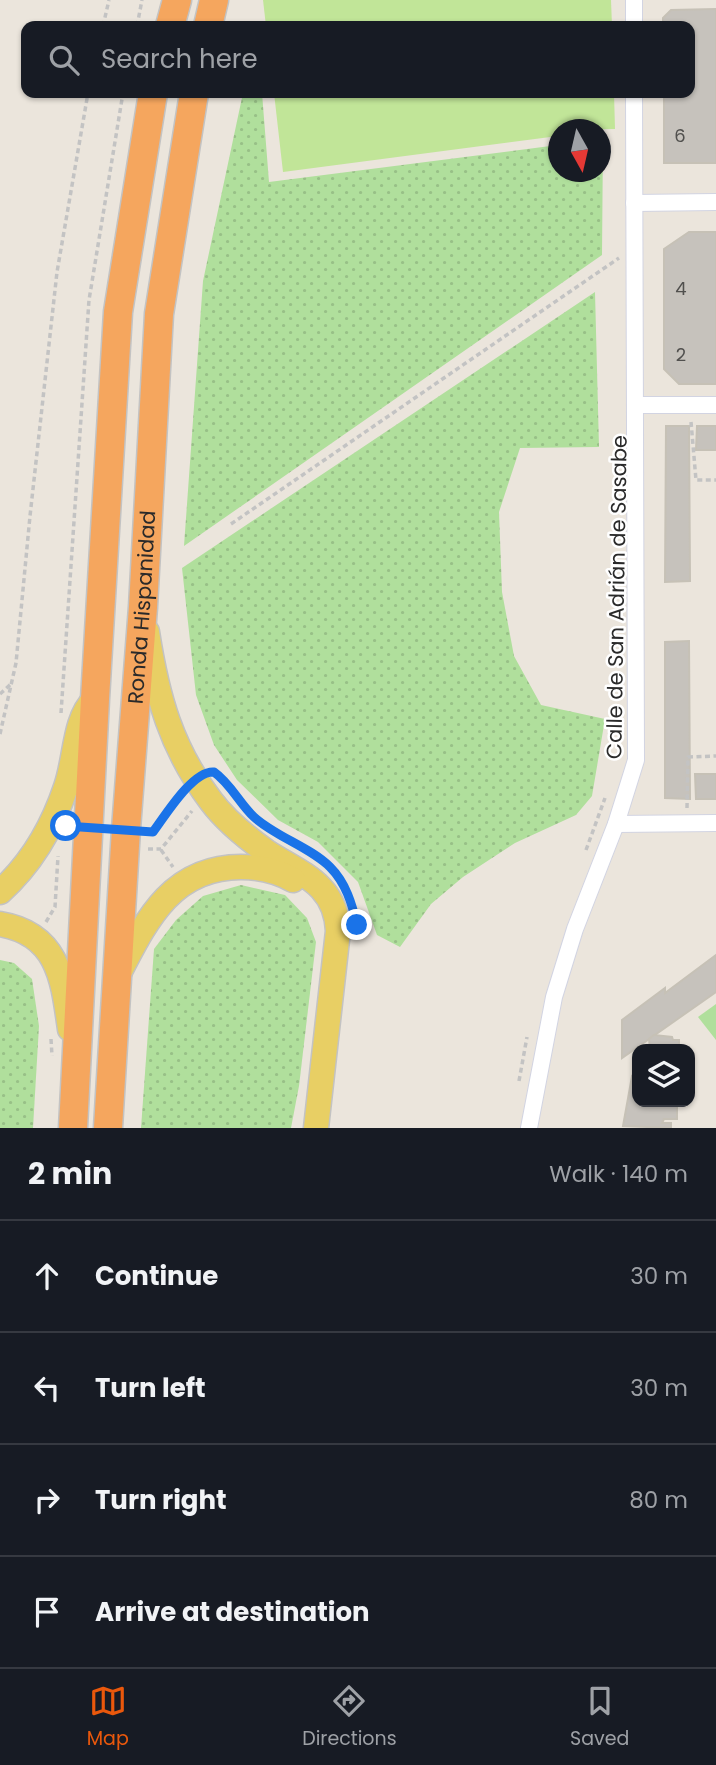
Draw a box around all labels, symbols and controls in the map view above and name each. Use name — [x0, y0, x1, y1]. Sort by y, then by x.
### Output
search box — [21, 21, 695, 98]
icon: search — [45, 41, 83, 79]
text: Search here — [101, 41, 258, 77]
north arrow — [548, 119, 611, 182]
house number: 6 — [674, 123, 686, 148]
house number: 4 — [675, 276, 687, 301]
house number: 2 — [676, 342, 686, 367]
street label: Calle de San Adrián de Sasabe — [599, 435, 634, 759]
street label: Ronda Hispanidad — [121, 510, 162, 705]
route start — [50, 810, 81, 841]
route end — [341, 909, 372, 940]
map controls — [632, 1044, 695, 1107]
button: layers — [632, 1044, 695, 1107]
text: 2 min — [28, 1152, 112, 1195]
text: Walk · 140 m — [549, 1158, 688, 1190]
icon: ahead — [28, 1257, 66, 1295]
text: Continue — [95, 1258, 218, 1294]
text: 30 m — [630, 1260, 688, 1292]
icon: left — [28, 1369, 66, 1407]
text: Turn left — [95, 1370, 206, 1406]
text: 30 m — [630, 1372, 688, 1404]
icon: right — [28, 1481, 66, 1519]
text: Turn right — [95, 1482, 227, 1518]
text: 80 m — [629, 1484, 688, 1516]
icon: arrive — [28, 1593, 66, 1631]
text: Arrive at destination — [95, 1594, 370, 1630]
tab: Map — [87, 1682, 129, 1753]
tab: Directions — [302, 1682, 397, 1753]
tab: Saved — [570, 1682, 629, 1753]

